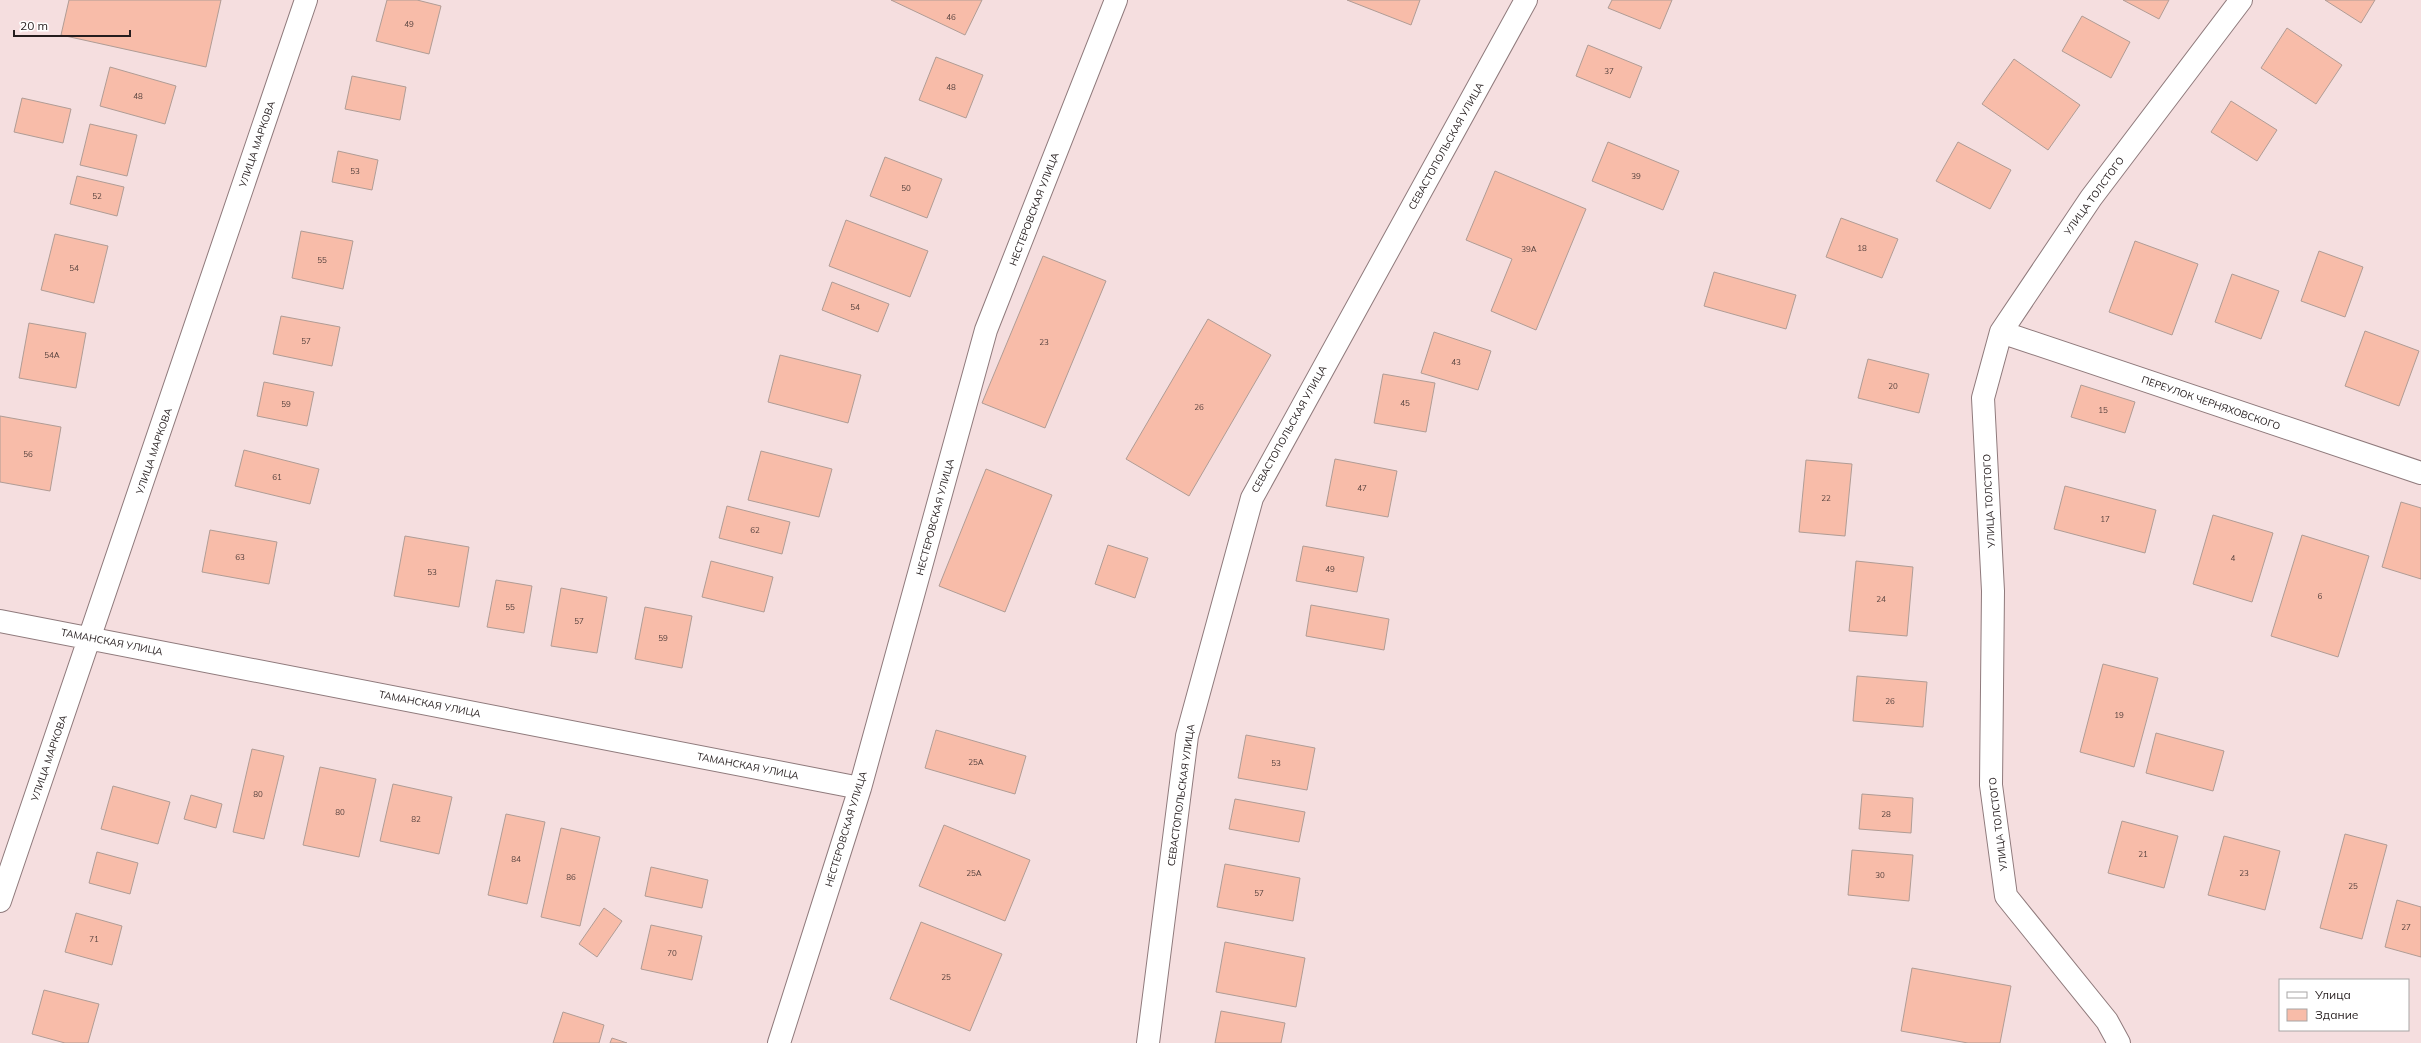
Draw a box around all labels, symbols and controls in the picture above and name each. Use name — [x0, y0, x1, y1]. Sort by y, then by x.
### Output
scale bar — [14, 12, 130, 38]
house number: 46 — [946, 12, 956, 22]
text: 20 m — [20, 18, 48, 33]
house number: 49 — [404, 19, 414, 29]
house number: 37 — [1604, 66, 1614, 76]
street label: СЕВАСТОПОЛЬСКАЯ УЛИЦА — [1406, 80, 1487, 212]
house number: 48 — [946, 82, 956, 92]
house number: 48 — [133, 91, 143, 101]
street label: УЛИЦА МАРКОВА — [236, 99, 278, 190]
street label: НЕСТЕРОВСКАЯ УЛИЦА — [1006, 150, 1062, 267]
street label: УЛИЦА ТОЛСТОГО — [2061, 154, 2127, 239]
house number: 53 — [350, 166, 360, 176]
house number: 39 — [1631, 171, 1641, 181]
house number: 50 — [901, 183, 911, 193]
house number: 52 — [92, 191, 102, 201]
house number: 18 — [1857, 243, 1867, 253]
house number: 39А — [1521, 244, 1537, 254]
house number: 55 — [317, 255, 327, 265]
house number: 54 — [69, 263, 79, 273]
house number: 54 — [850, 302, 860, 312]
house number: 57 — [301, 336, 311, 346]
house number: 23 — [1039, 337, 1049, 347]
house number: 54А — [44, 350, 60, 360]
house number: 43 — [1451, 357, 1461, 367]
street label: СЕВАСТОПОЛЬСКАЯ УЛИЦА — [1249, 363, 1330, 495]
street label: ПЕРЕУЛОК ЧЕРНЯХОВСКОГО — [2140, 373, 2282, 433]
house number: 20 — [1888, 381, 1898, 391]
house number: 45 — [1400, 398, 1410, 408]
house number: 59 — [281, 399, 291, 409]
house number: 26 — [1194, 402, 1204, 412]
house number: 15 — [2098, 405, 2108, 415]
street label: УЛИЦА МАРКОВА — [133, 406, 175, 497]
house number: 56 — [23, 449, 33, 459]
street label: УЛИЦА ТОЛСТОГО — [1980, 453, 1998, 549]
street label: НЕСТЕРОВСКАЯ УЛИЦА — [913, 457, 957, 577]
house number: 61 — [272, 472, 282, 482]
house number: 47 — [1357, 483, 1367, 493]
house number: 22 — [1821, 493, 1831, 503]
house number: 17 — [2100, 514, 2110, 524]
house number: 62 — [750, 525, 760, 535]
house number: 63 — [235, 552, 245, 562]
house number: 4 — [2231, 553, 2236, 563]
house number: 49 — [1325, 564, 1335, 574]
house number: 53 — [427, 567, 437, 577]
house number: 6 — [2318, 591, 2323, 601]
house number: 24 — [1876, 594, 1886, 604]
house number: 55 — [505, 602, 515, 612]
house number: 57 — [574, 616, 584, 626]
street label: ТАМАНСКАЯ УЛИЦА — [60, 626, 165, 658]
house number: 59 — [658, 633, 668, 643]
street label: ТАМАНСКАЯ УЛИЦА — [378, 688, 483, 720]
house number: 26 — [1885, 696, 1895, 706]
house number: 19 — [2114, 710, 2124, 720]
street label: УЛИЦА МАРКОВА — [28, 713, 70, 804]
street label: СЕВАСТОПОЛЬСКАЯ УЛИЦА — [1165, 722, 1198, 867]
street label: ТАМАНСКАЯ УЛИЦА — [696, 750, 801, 782]
house number: 25А — [968, 757, 984, 767]
house number: 53 — [1271, 758, 1281, 768]
street label: НЕСТЕРОВСКАЯ УЛИЦА — [822, 769, 870, 888]
street label: УЛИЦА ТОЛСТОГО — [1986, 776, 2010, 872]
house number: 80 — [253, 789, 263, 799]
house number: 80 — [335, 807, 345, 817]
house number: 28 — [1881, 809, 1891, 819]
house number: 82 — [411, 814, 421, 824]
house number: 21 — [2138, 849, 2148, 859]
house number: 84 — [511, 854, 521, 864]
house number: 25А — [966, 868, 982, 878]
house number: 23 — [2239, 868, 2249, 878]
house number: 30 — [1875, 870, 1885, 880]
house number: 86 — [566, 872, 576, 882]
house number: 25 — [2348, 881, 2358, 891]
house number: 57 — [1254, 888, 1264, 898]
house number: 27 — [2401, 922, 2411, 932]
house number: 71 — [89, 934, 99, 944]
house number: 70 — [667, 948, 677, 958]
house number: 25 — [941, 972, 951, 982]
legend — [2279, 979, 2409, 1031]
text: Улица — [2314, 987, 2351, 1002]
text: Здание — [2315, 1007, 2359, 1022]

